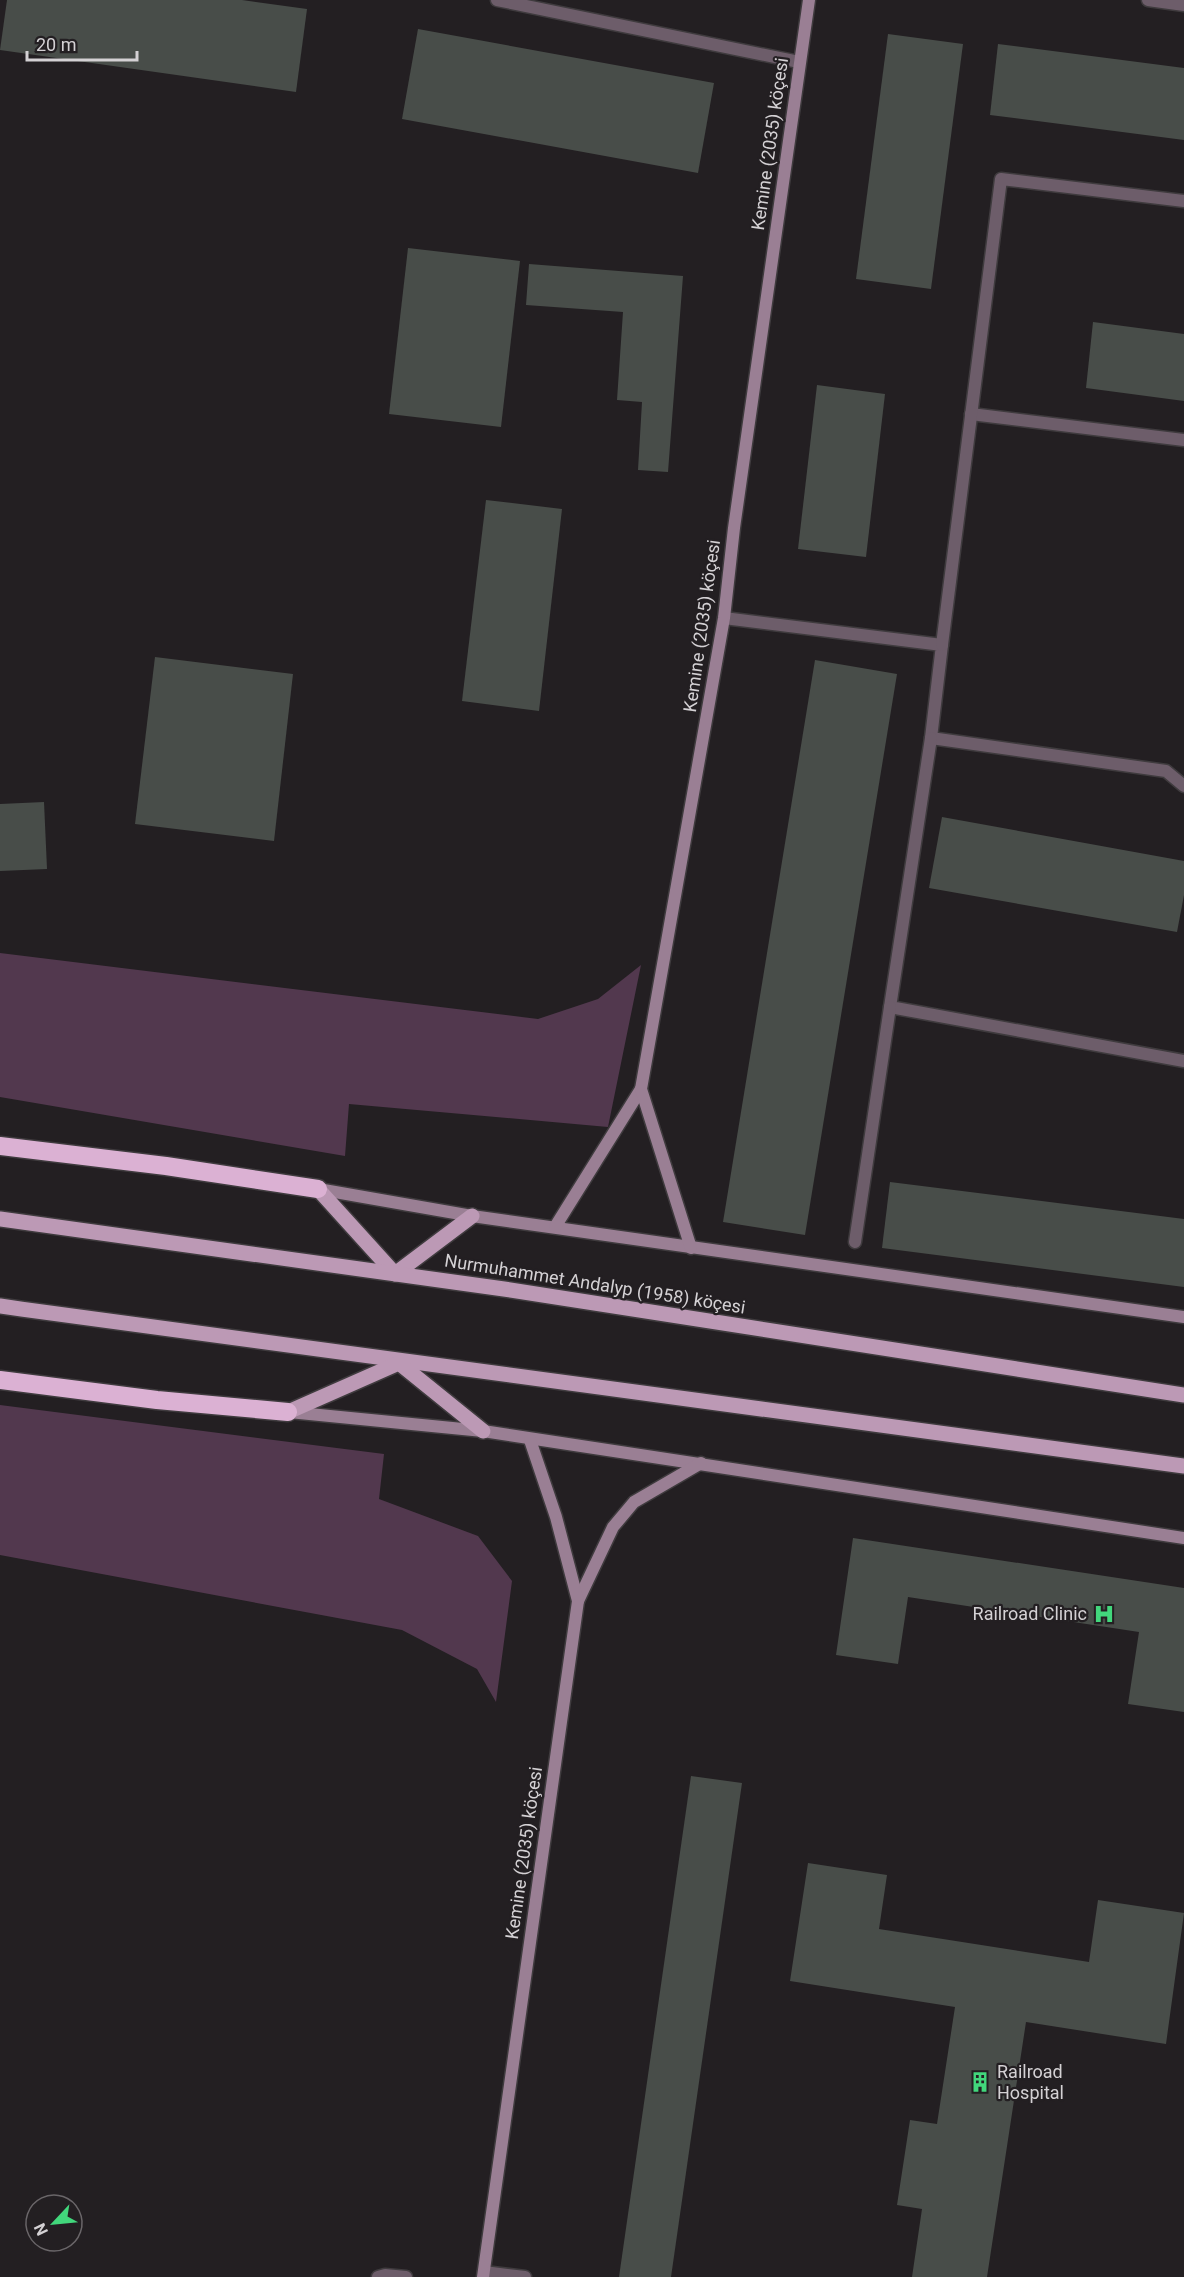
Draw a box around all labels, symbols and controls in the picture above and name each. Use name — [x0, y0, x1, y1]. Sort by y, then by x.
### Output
scale bar — [27, 24, 136, 62]
text: 20 m — [36, 34, 76, 55]
street label: Kemine (2035) köçesi — [747, 56, 793, 232]
street label: Kemine (2035) köçesi — [679, 538, 725, 714]
street label: Nurmuhammet Andalyp (1958) köçesi — [443, 1249, 747, 1319]
hospital icon: Railroad Clinic — [1092, 1602, 1116, 1626]
place label: Railroad Clinic — [973, 1603, 1087, 1624]
street label: Kemine (2035) köçesi — [501, 1765, 547, 1941]
place label: Railroad Hospital — [997, 2061, 1064, 2103]
building icon: Railroad Hospital — [968, 2070, 992, 2094]
north arrow — [24, 2193, 84, 2253]
text: N — [30, 2220, 52, 2239]

